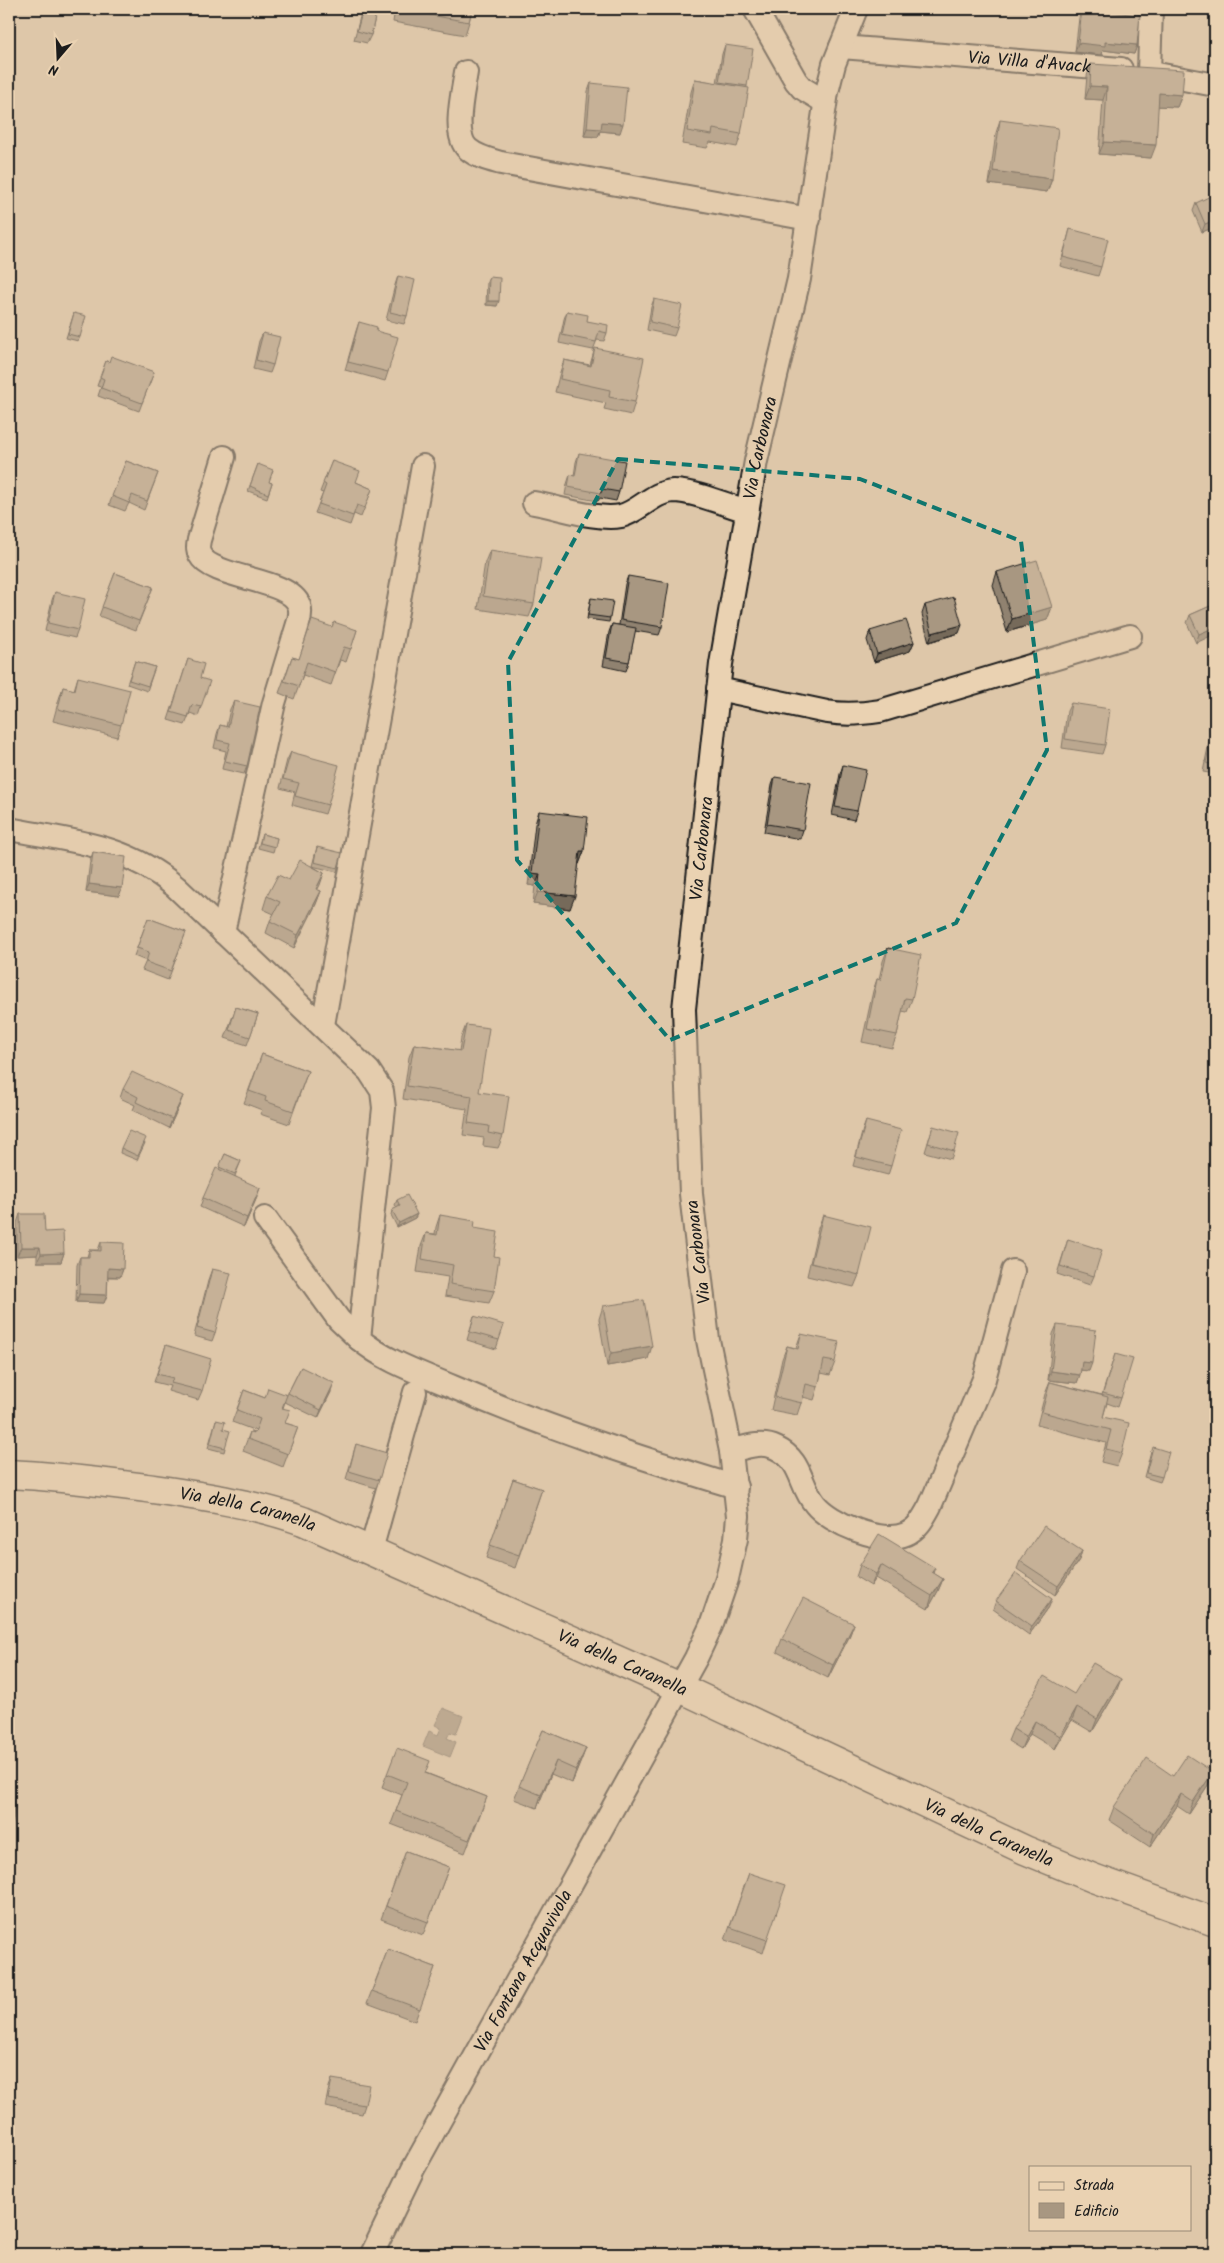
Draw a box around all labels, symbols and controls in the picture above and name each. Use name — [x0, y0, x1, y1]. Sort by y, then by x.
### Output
north arrow — [32, 32, 82, 82]
street label: Via Villa d'Avack — [967, 44, 1092, 83]
text: N — [46, 57, 62, 81]
street label: Via Carbonara — [737, 394, 787, 502]
street label: Via Carbonara — [683, 795, 723, 902]
street label: Via Carbonara — [679, 1198, 720, 1306]
street label: Via della Caranella — [178, 1480, 321, 1541]
street label: Via della Caranella — [552, 1622, 692, 1705]
street label: Via della Caranella — [919, 1792, 1058, 1876]
street label: Via Fontana Acquavivola — [467, 1885, 581, 2058]
legend — [1029, 2166, 1192, 2230]
text: Strada — [1074, 2174, 1114, 2198]
text: Edificio — [1074, 2200, 1119, 2224]

